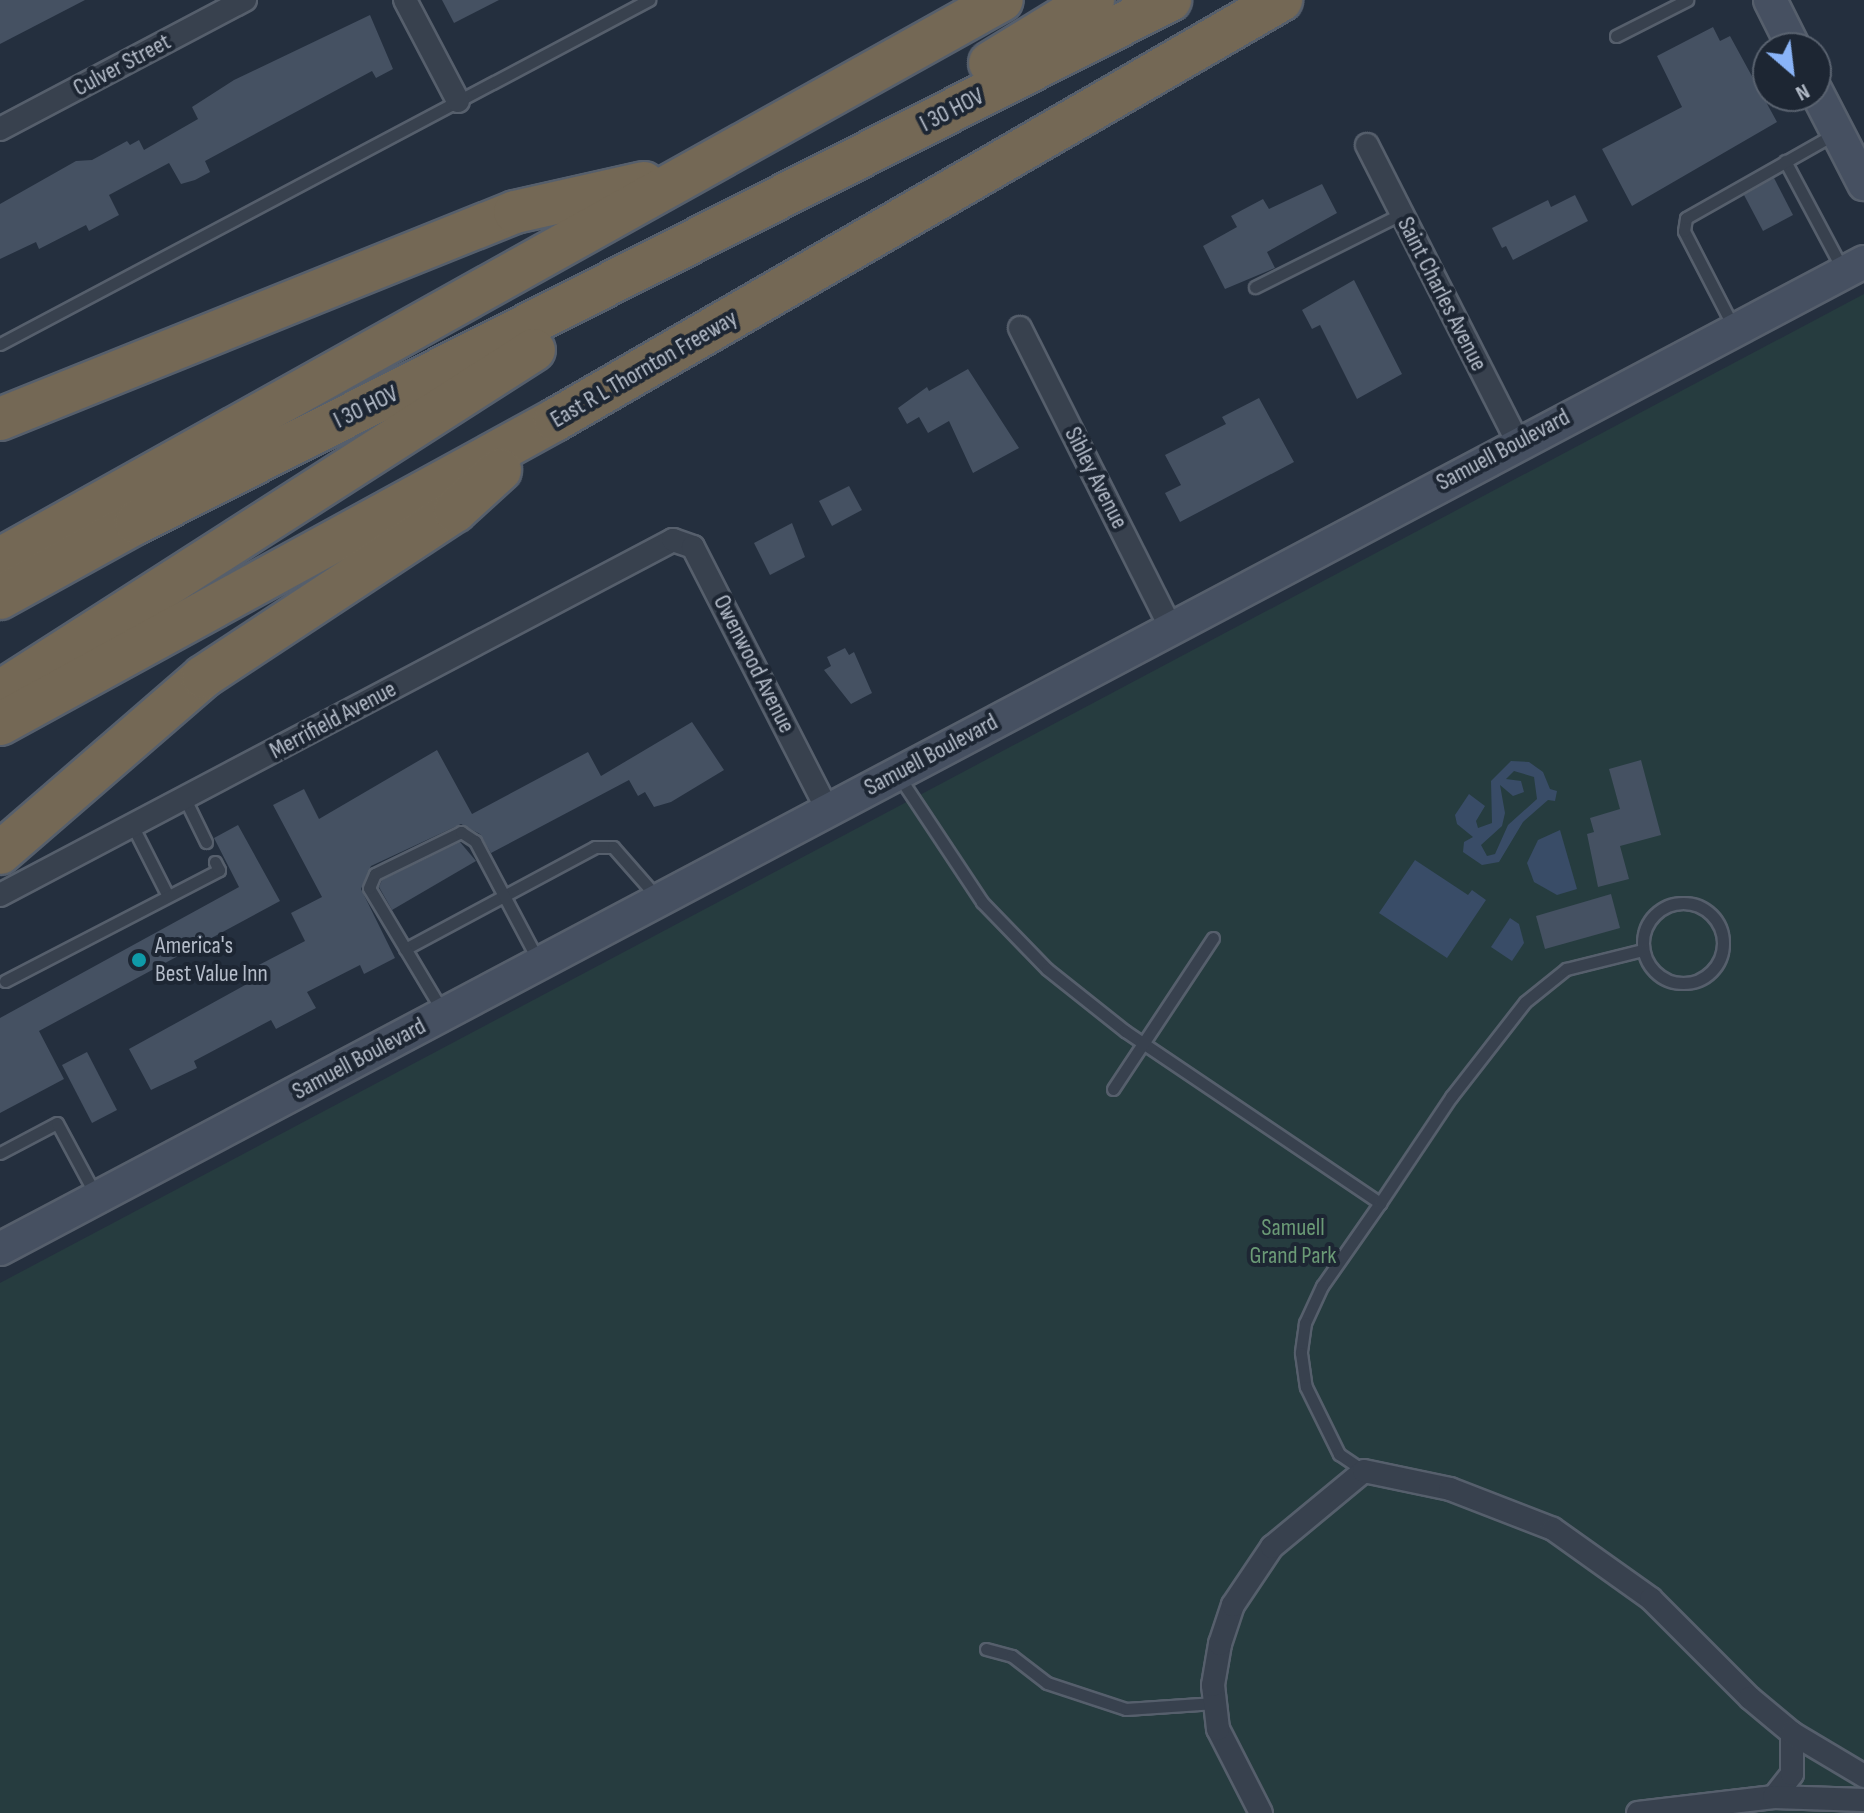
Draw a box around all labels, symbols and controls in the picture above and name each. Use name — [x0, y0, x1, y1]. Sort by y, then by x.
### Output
street label: Culver Street — [68, 27, 176, 103]
north arrow — [1752, 32, 1832, 112]
text: N — [1791, 77, 1814, 107]
street label: I 30 HOV — [915, 82, 989, 138]
street label: Saint Charles Avenue — [1391, 212, 1493, 376]
street label: East R L Thornton Freeway — [546, 304, 742, 434]
street label: I 30 HOV — [329, 379, 403, 435]
street label: Samuell Boulevard — [1432, 403, 1574, 497]
street label: Sibley Avenue — [1058, 422, 1134, 534]
street label: Owenwood Avenue — [707, 590, 801, 738]
street label: Merrifield Avenue — [265, 675, 401, 765]
street label: Samuell Boulevard — [860, 708, 1002, 802]
place label: America's Best Value Inn — [155, 932, 268, 988]
marker: America's Best Value Inn — [130, 951, 148, 969]
street label: Samuell Boulevard — [288, 1012, 430, 1106]
park label: Samuell Grand Park — [1250, 1214, 1336, 1270]

